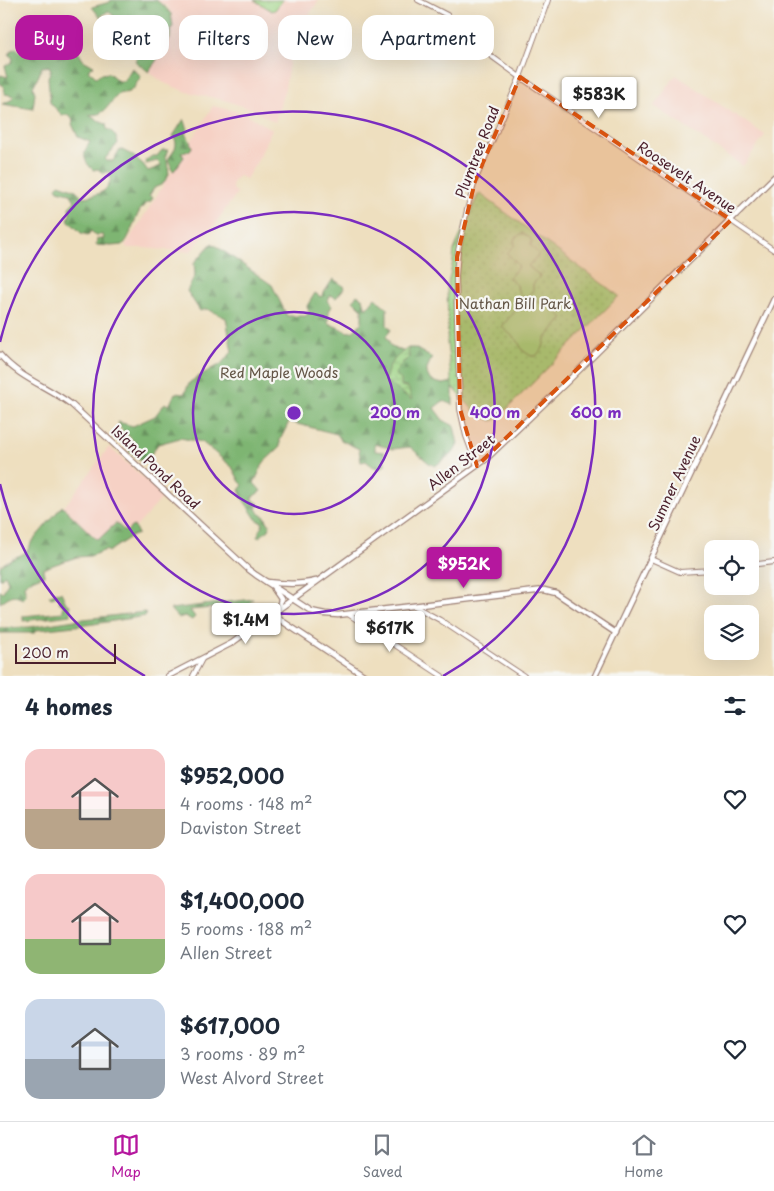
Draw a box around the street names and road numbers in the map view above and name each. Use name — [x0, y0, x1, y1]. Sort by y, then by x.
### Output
street label: Plumtree Road — [450, 103, 504, 201]
street label: Roosevelt Avenue — [633, 136, 741, 218]
street label: Island Pond Road — [107, 420, 205, 514]
street label: Allen Street — [423, 429, 499, 495]
street label: Sumner Avenue — [643, 431, 706, 534]

